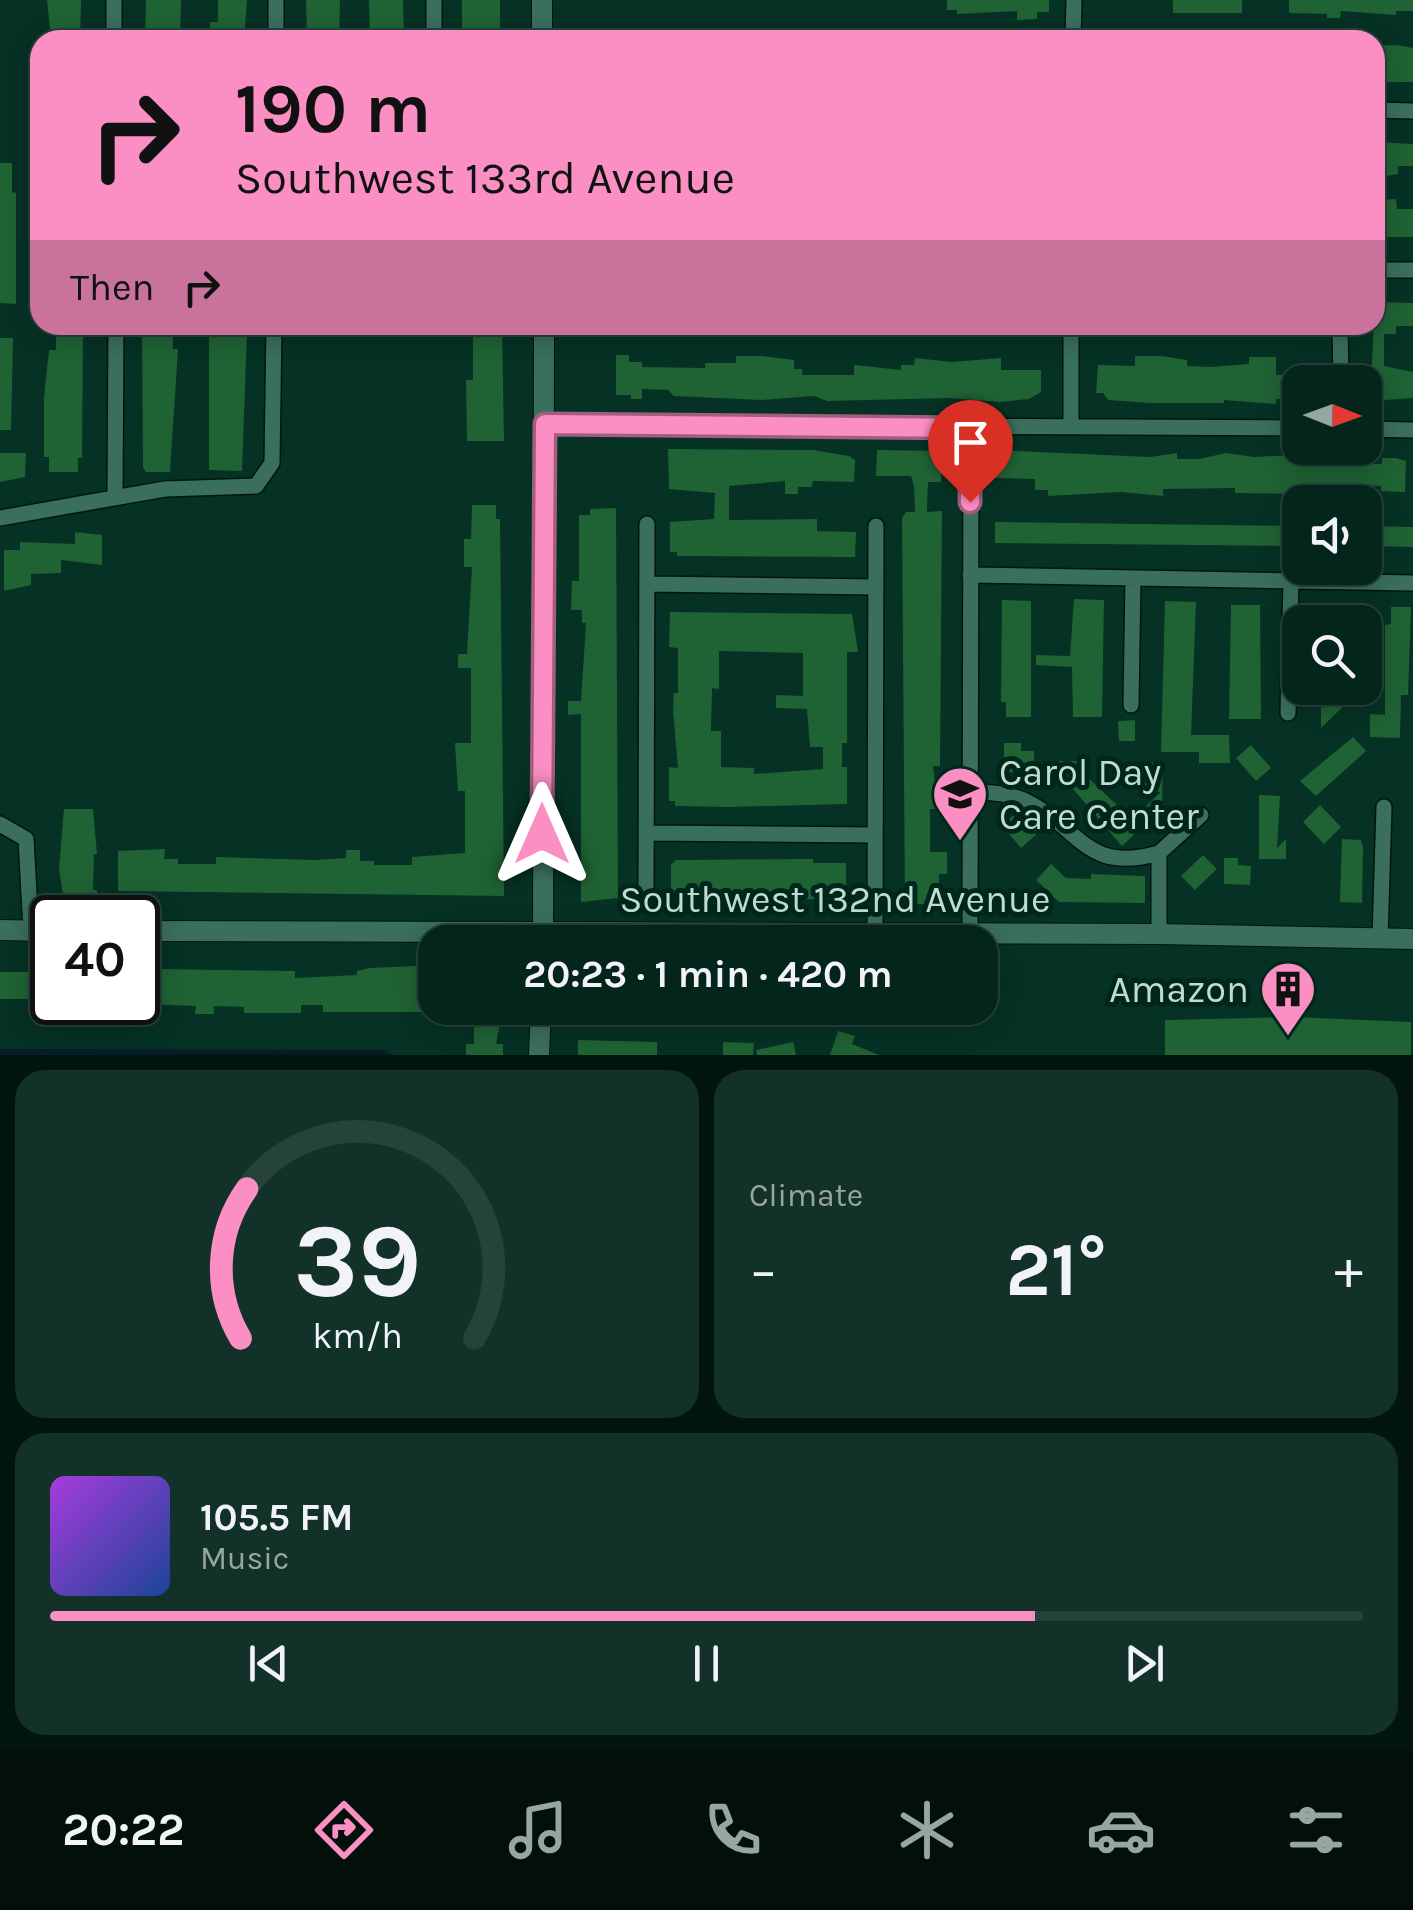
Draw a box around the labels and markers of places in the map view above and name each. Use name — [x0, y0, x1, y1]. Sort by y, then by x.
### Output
pin — [928, 400, 1013, 503]
place label: Carol Day Care Center — [999, 750, 1199, 839]
school or university icon: Carol Day Care Center — [930, 764, 990, 843]
building icon: Amazon — [1258, 959, 1318, 1038]
place label: Amazon — [1109, 967, 1249, 1012]

